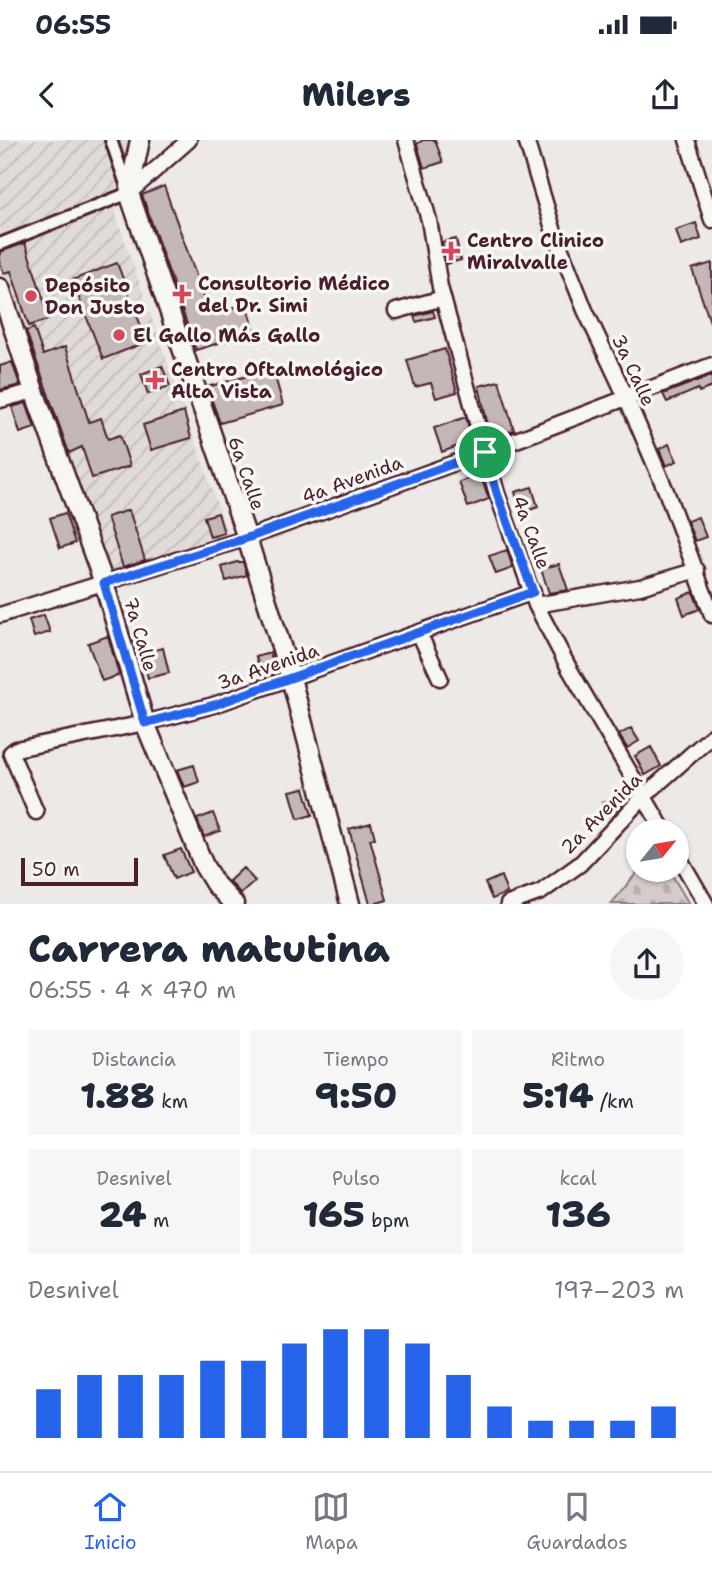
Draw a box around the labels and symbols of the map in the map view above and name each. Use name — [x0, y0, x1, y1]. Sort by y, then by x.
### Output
place label: Centro Clinico Miralvalle — [467, 228, 604, 275]
marker: Centro Clinico Miralvalle — [441, 241, 461, 261]
place label: Consultorio Médico del Dr. Simi — [198, 271, 390, 318]
place label: Depósito Don Justo — [45, 273, 145, 320]
marker: Consultorio Médico del Dr. Simi — [172, 284, 192, 304]
marker: Depósito Don Justo — [23, 288, 39, 304]
place label: El Gallo Más Gallo — [133, 323, 320, 348]
marker: El Gallo Más Gallo — [111, 327, 127, 343]
street label: 3a Calle — [606, 330, 661, 410]
place label: Centro Oftalmológico Alta Vista — [171, 357, 383, 404]
marker: Centro Oftalmológico Alta Vista — [145, 370, 165, 390]
pin — [455, 422, 515, 482]
street label: 6a Calle — [222, 433, 271, 513]
street label: 4a Avenida — [298, 450, 406, 509]
street label: 4a Calle — [507, 492, 556, 572]
street label: 7a Calle — [118, 594, 163, 674]
street label: 3a Avenida — [214, 637, 322, 695]
street label: 2a Avenida — [555, 767, 648, 859]
north arrow — [626, 819, 690, 882]
scale bar — [21, 855, 138, 887]

